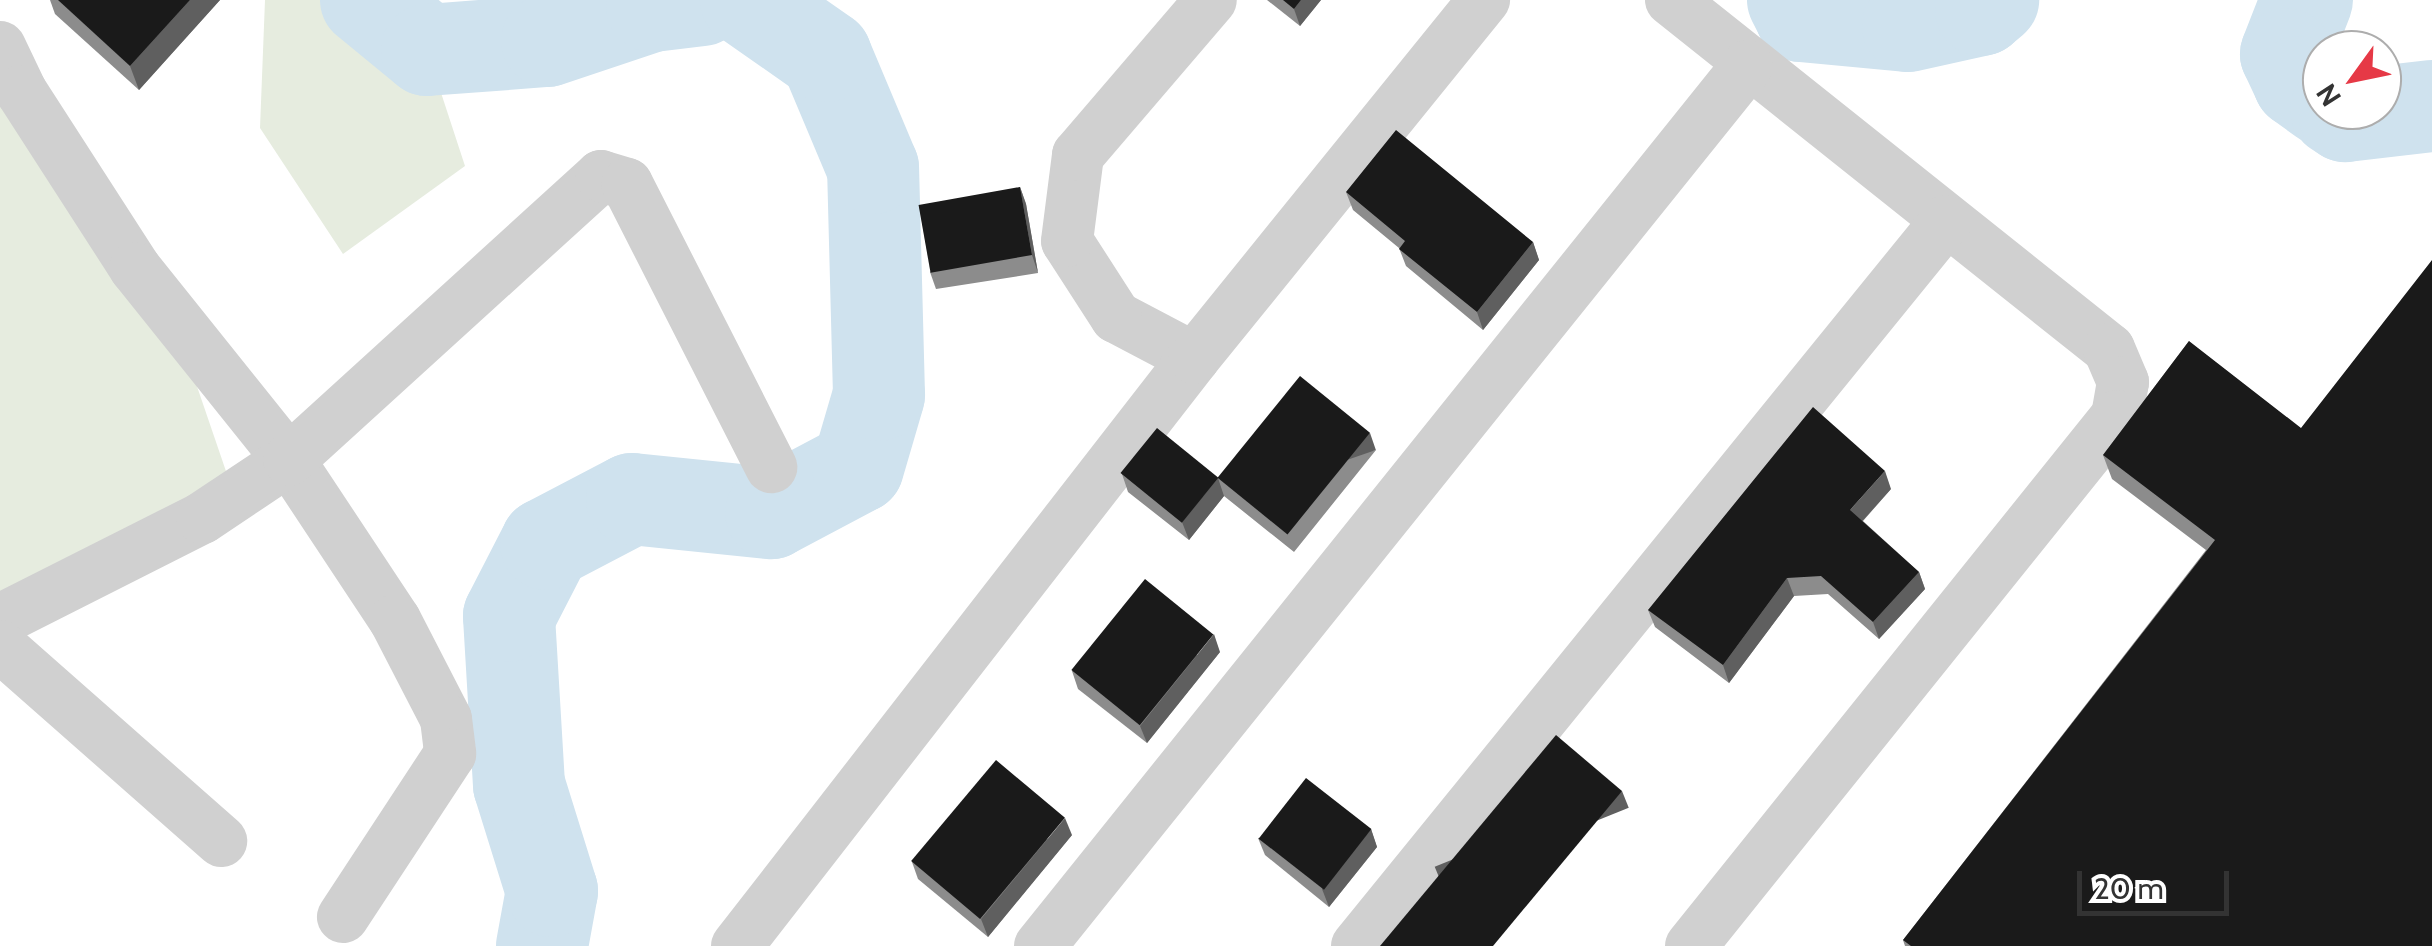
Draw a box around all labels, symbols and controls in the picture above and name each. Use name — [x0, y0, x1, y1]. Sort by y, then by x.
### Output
north arrow — [2302, 30, 2402, 130]
text: N — [2309, 78, 2348, 113]
scale bar — [2082, 851, 2234, 913]
text: 20 m — [2094, 870, 2164, 907]

